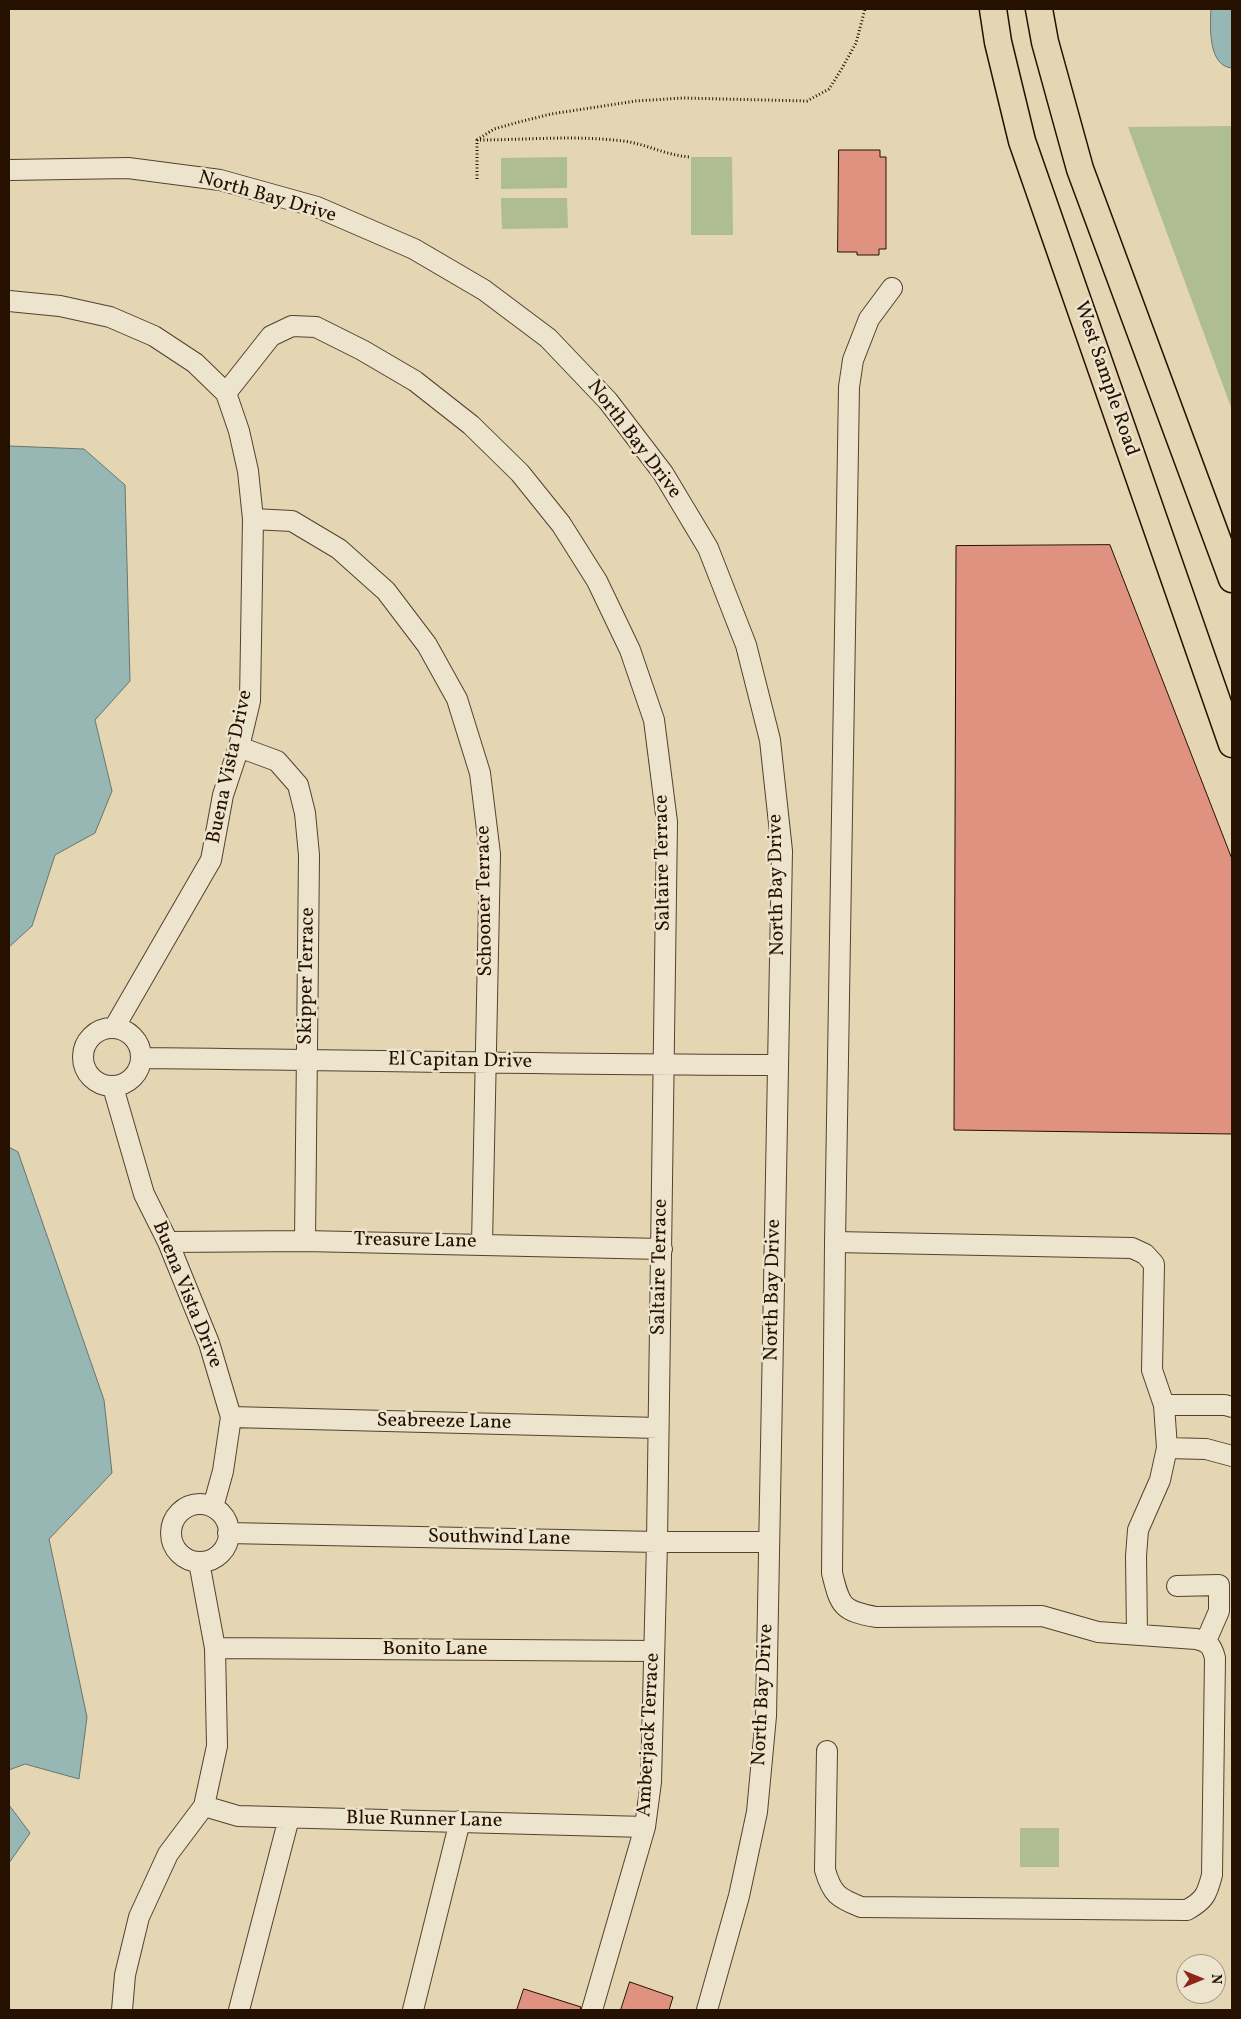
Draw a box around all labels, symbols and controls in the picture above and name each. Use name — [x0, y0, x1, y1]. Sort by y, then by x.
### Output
street label: North Bay Drive — [195, 167, 339, 229]
street label: West Sample Road — [1067, 298, 1143, 460]
street label: North Bay Drive — [581, 376, 685, 504]
street label: Buena Vista Drive — [203, 688, 259, 846]
street label: Saltaire Terrace — [651, 794, 677, 932]
street label: North Bay Drive — [765, 814, 791, 956]
street label: Schooner Terrace — [473, 825, 499, 977]
street label: Skipper Terrace — [295, 907, 321, 1045]
street label: El Capitan Drive — [388, 1049, 532, 1075]
street label: Saltaire Terrace — [648, 1198, 674, 1336]
street label: Buena Vista Drive — [146, 1218, 226, 1372]
street label: North Bay Drive — [761, 1219, 787, 1361]
street label: Treasure Lane — [353, 1229, 477, 1255]
street label: Seabreeze Lane — [376, 1410, 512, 1436]
street label: Southwind Lane — [428, 1526, 570, 1552]
street label: North Bay Drive — [748, 1623, 780, 1767]
street label: Bonito Lane — [382, 1638, 488, 1662]
street label: Amberjack Terrace — [634, 1652, 666, 1818]
street label: Blue Runner Lane — [346, 1808, 502, 1834]
north arrow — [1176, 1954, 1226, 2004]
text: N — [1206, 1974, 1225, 1984]

